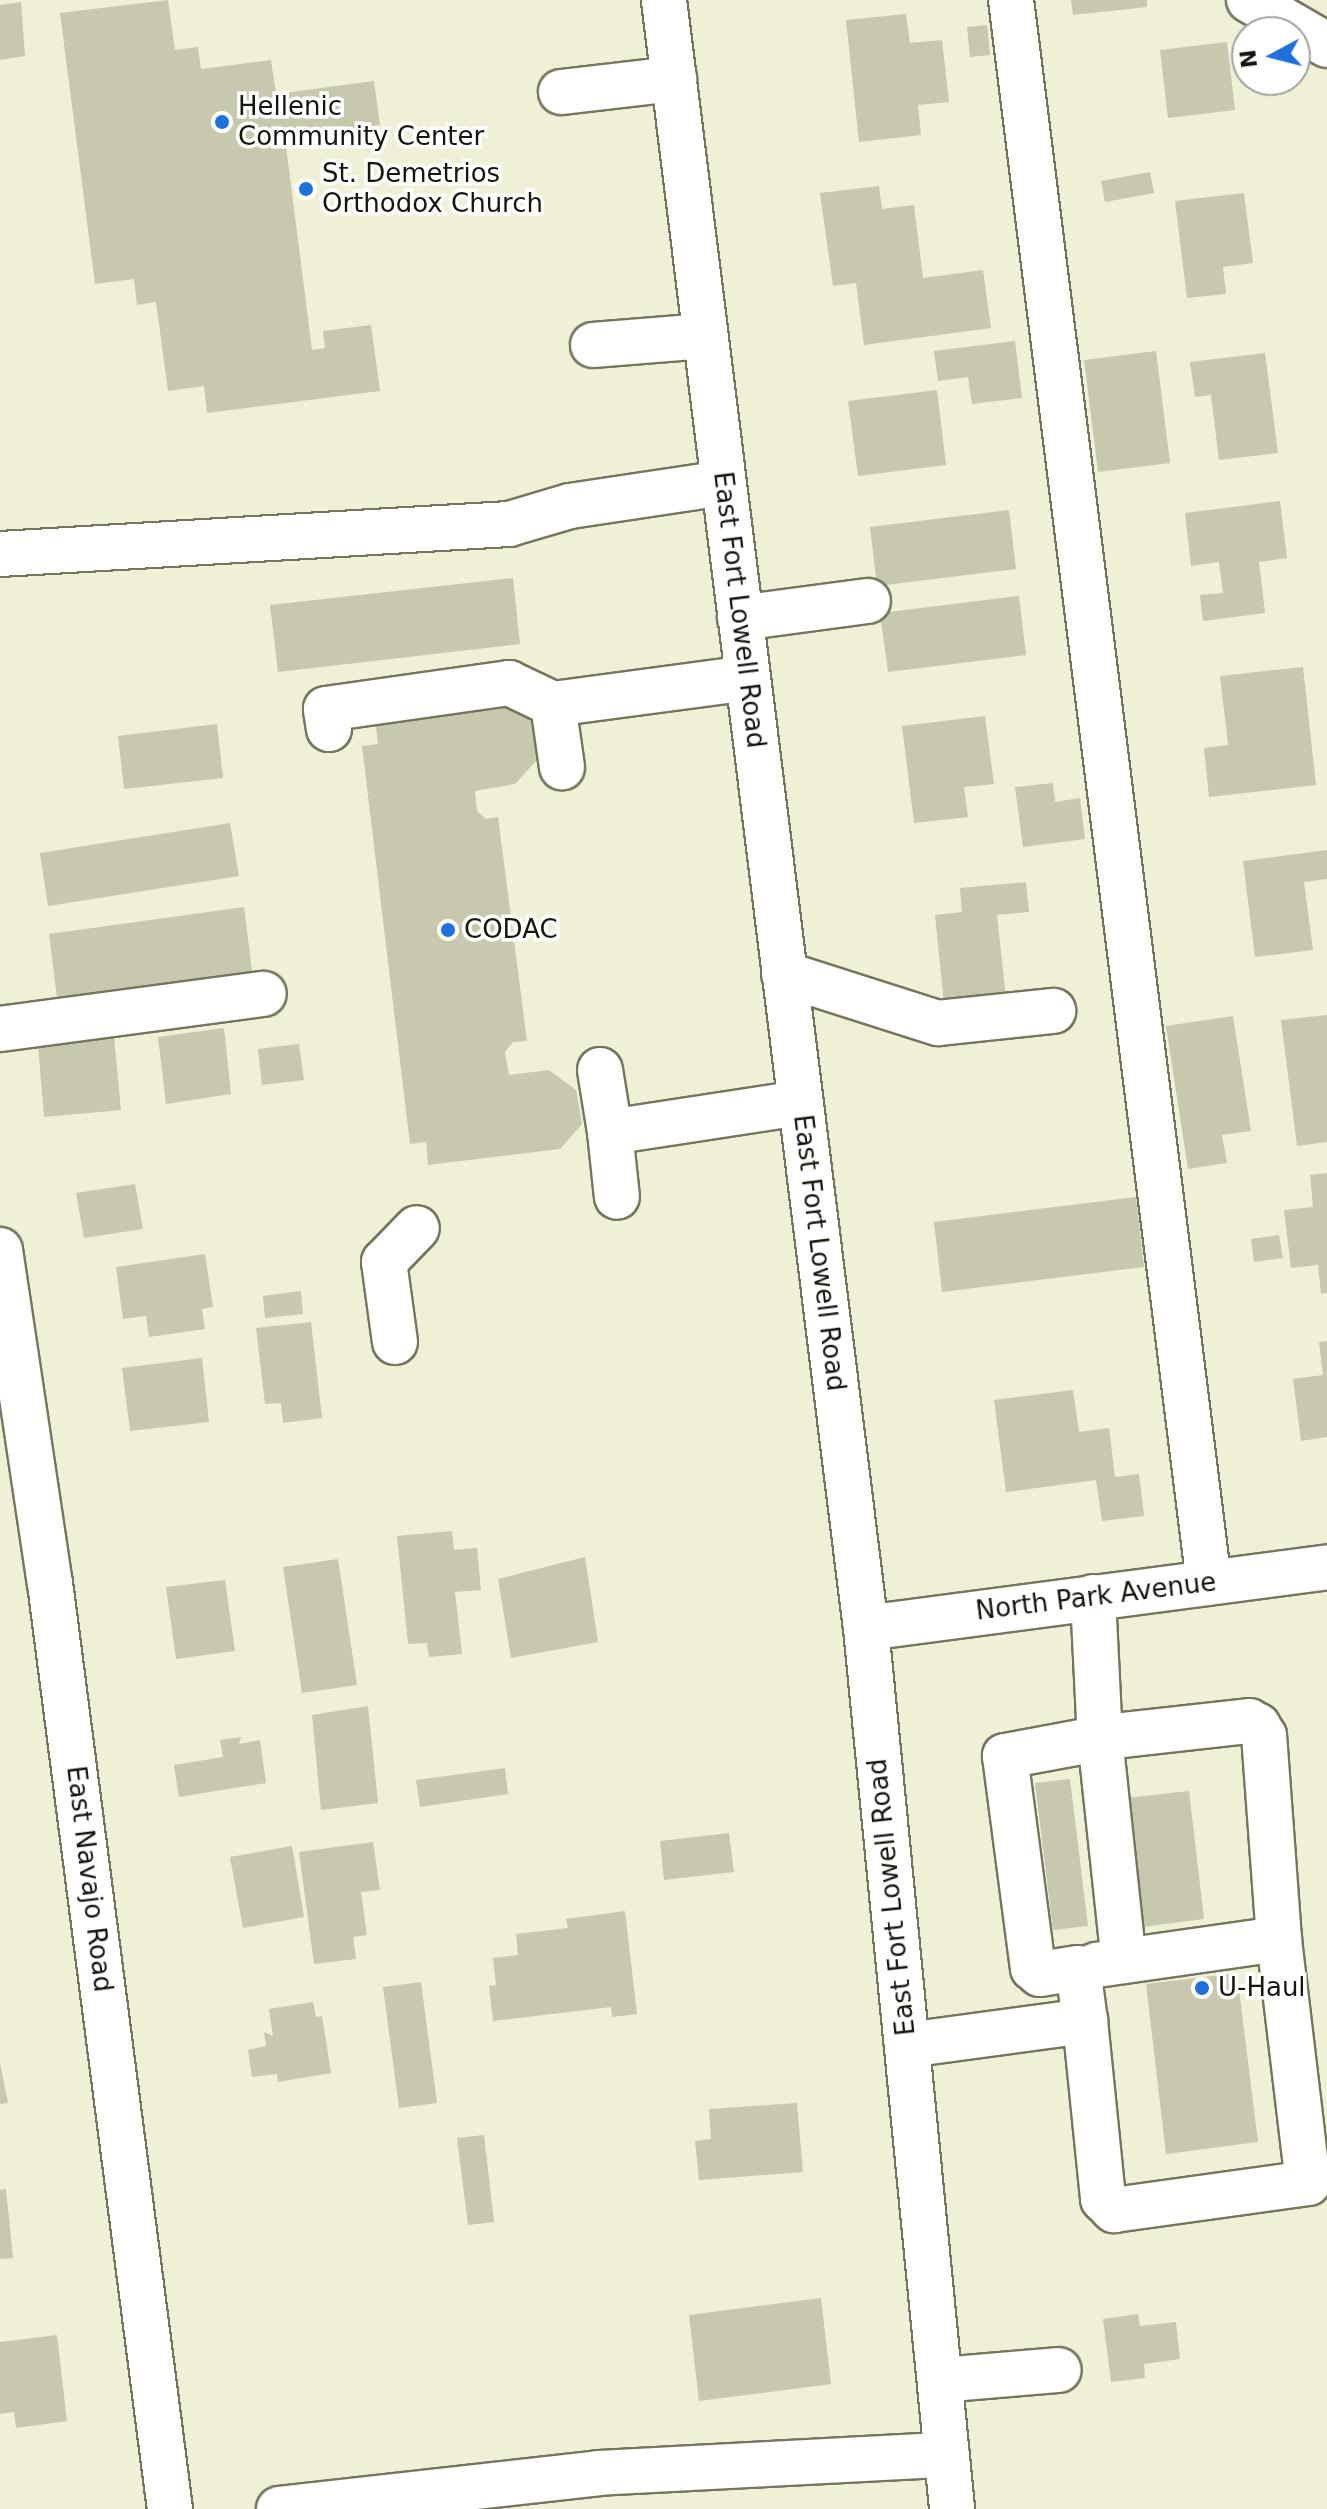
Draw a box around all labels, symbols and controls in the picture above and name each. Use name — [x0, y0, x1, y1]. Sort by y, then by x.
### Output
north arrow — [1231, 16, 1311, 96]
text: N — [1235, 48, 1262, 69]
place label: Hellenic Community Center — [238, 91, 484, 152]
marker: Hellenic Community Center — [213, 113, 231, 131]
place label: St. Demetrios Orthodox Church — [322, 158, 543, 220]
marker: St. Demetrios Orthodox Church — [297, 180, 315, 198]
street label: East Fort Lowell Road — [707, 470, 771, 750]
place label: CODAC — [464, 914, 558, 946]
marker: CODAC — [439, 921, 457, 939]
street label: East Fort Lowell Road — [787, 1113, 851, 1393]
street label: North Park Avenue — [974, 1567, 1218, 1627]
street label: East Fort Lowell Road — [862, 1757, 922, 2037]
street label: East Navajo Road — [60, 1764, 118, 1994]
place label: U-Haul — [1218, 1972, 1306, 2004]
marker: U-Haul — [1193, 1979, 1211, 1997]

